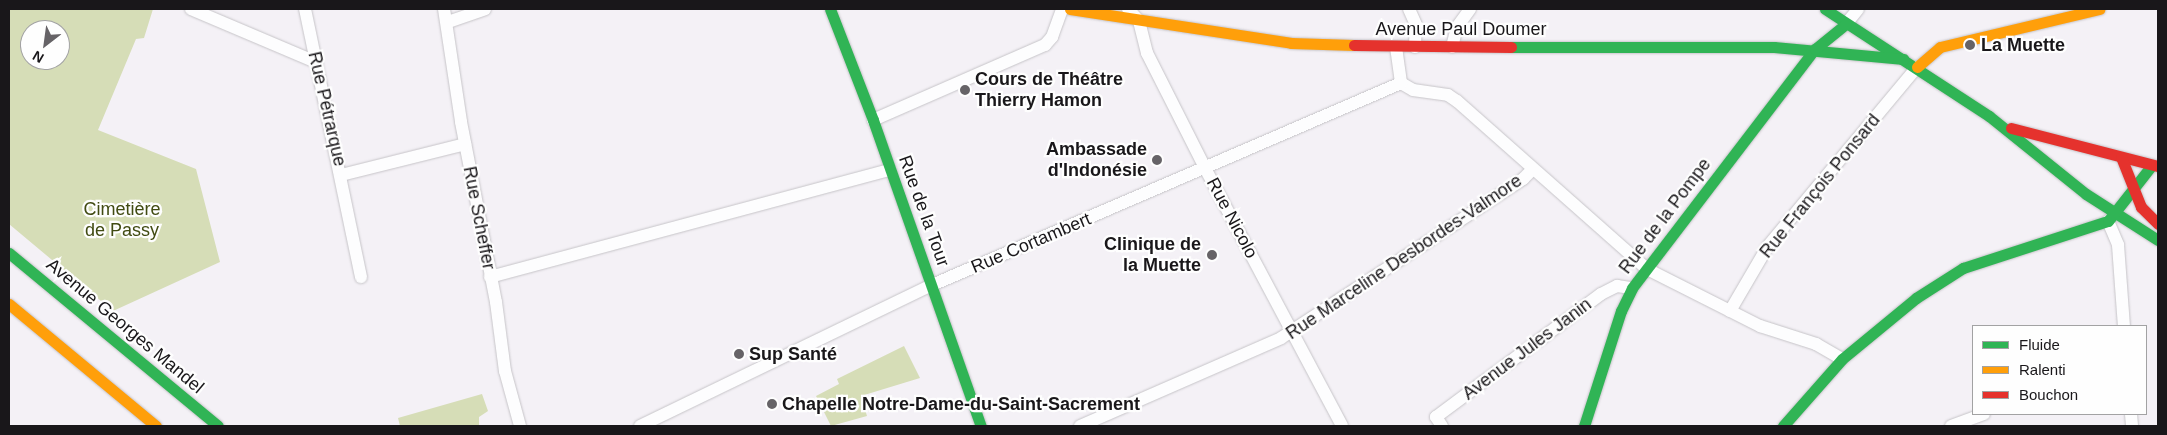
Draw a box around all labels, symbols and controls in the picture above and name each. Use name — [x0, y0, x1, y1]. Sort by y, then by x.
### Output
street label: Avenue Paul Doumer — [1376, 18, 1546, 40]
north arrow — [20, 20, 70, 70]
place label: La Muette — [1981, 34, 2065, 56]
marker: La Muette — [1963, 38, 1977, 52]
text: N — [30, 48, 46, 67]
street label: Rue Pétrarque — [303, 50, 351, 168]
place label: Cours de Théâtre Thierry Hamon — [975, 69, 1123, 112]
marker: Cours de Théâtre Thierry Hamon — [959, 84, 971, 96]
street label: Rue François Ponsard — [1755, 110, 1885, 262]
place label: Ambassade d'Indonésie — [1046, 139, 1147, 182]
street label: Rue de la Tour — [894, 152, 954, 270]
marker: Ambassade d'Indonésie — [1151, 154, 1163, 166]
street label: Rue de la Pompe — [1615, 154, 1715, 278]
street label: Rue Scheffer — [458, 165, 500, 271]
street label: Rue Marceline Desbordes-Valmore — [1282, 170, 1526, 344]
street label: Rue Nicolo — [1202, 174, 1262, 262]
park label: Cimetière de Passy — [83, 199, 161, 242]
street label: Rue Cortambert — [968, 208, 1094, 278]
place label: Clinique de la Muette — [1104, 234, 1201, 276]
marker: Clinique de la Muette — [1205, 248, 1219, 262]
street label: Avenue Georges Mandel — [42, 254, 208, 398]
street label: Avenue Jules Janin — [1458, 294, 1596, 404]
legend — [1972, 325, 2147, 415]
text: Fluide — [2019, 336, 2060, 353]
place label: Sup Santé — [749, 343, 837, 365]
marker: Sup Santé — [733, 348, 745, 360]
text: Ralenti — [2019, 361, 2066, 378]
text: Bouchon — [2019, 386, 2078, 403]
place label: Chapelle Notre-Dame-du-Saint-Sacrement — [782, 393, 1140, 415]
marker: Chapelle Notre-Dame-du-Saint-Sacrement — [766, 398, 778, 410]

